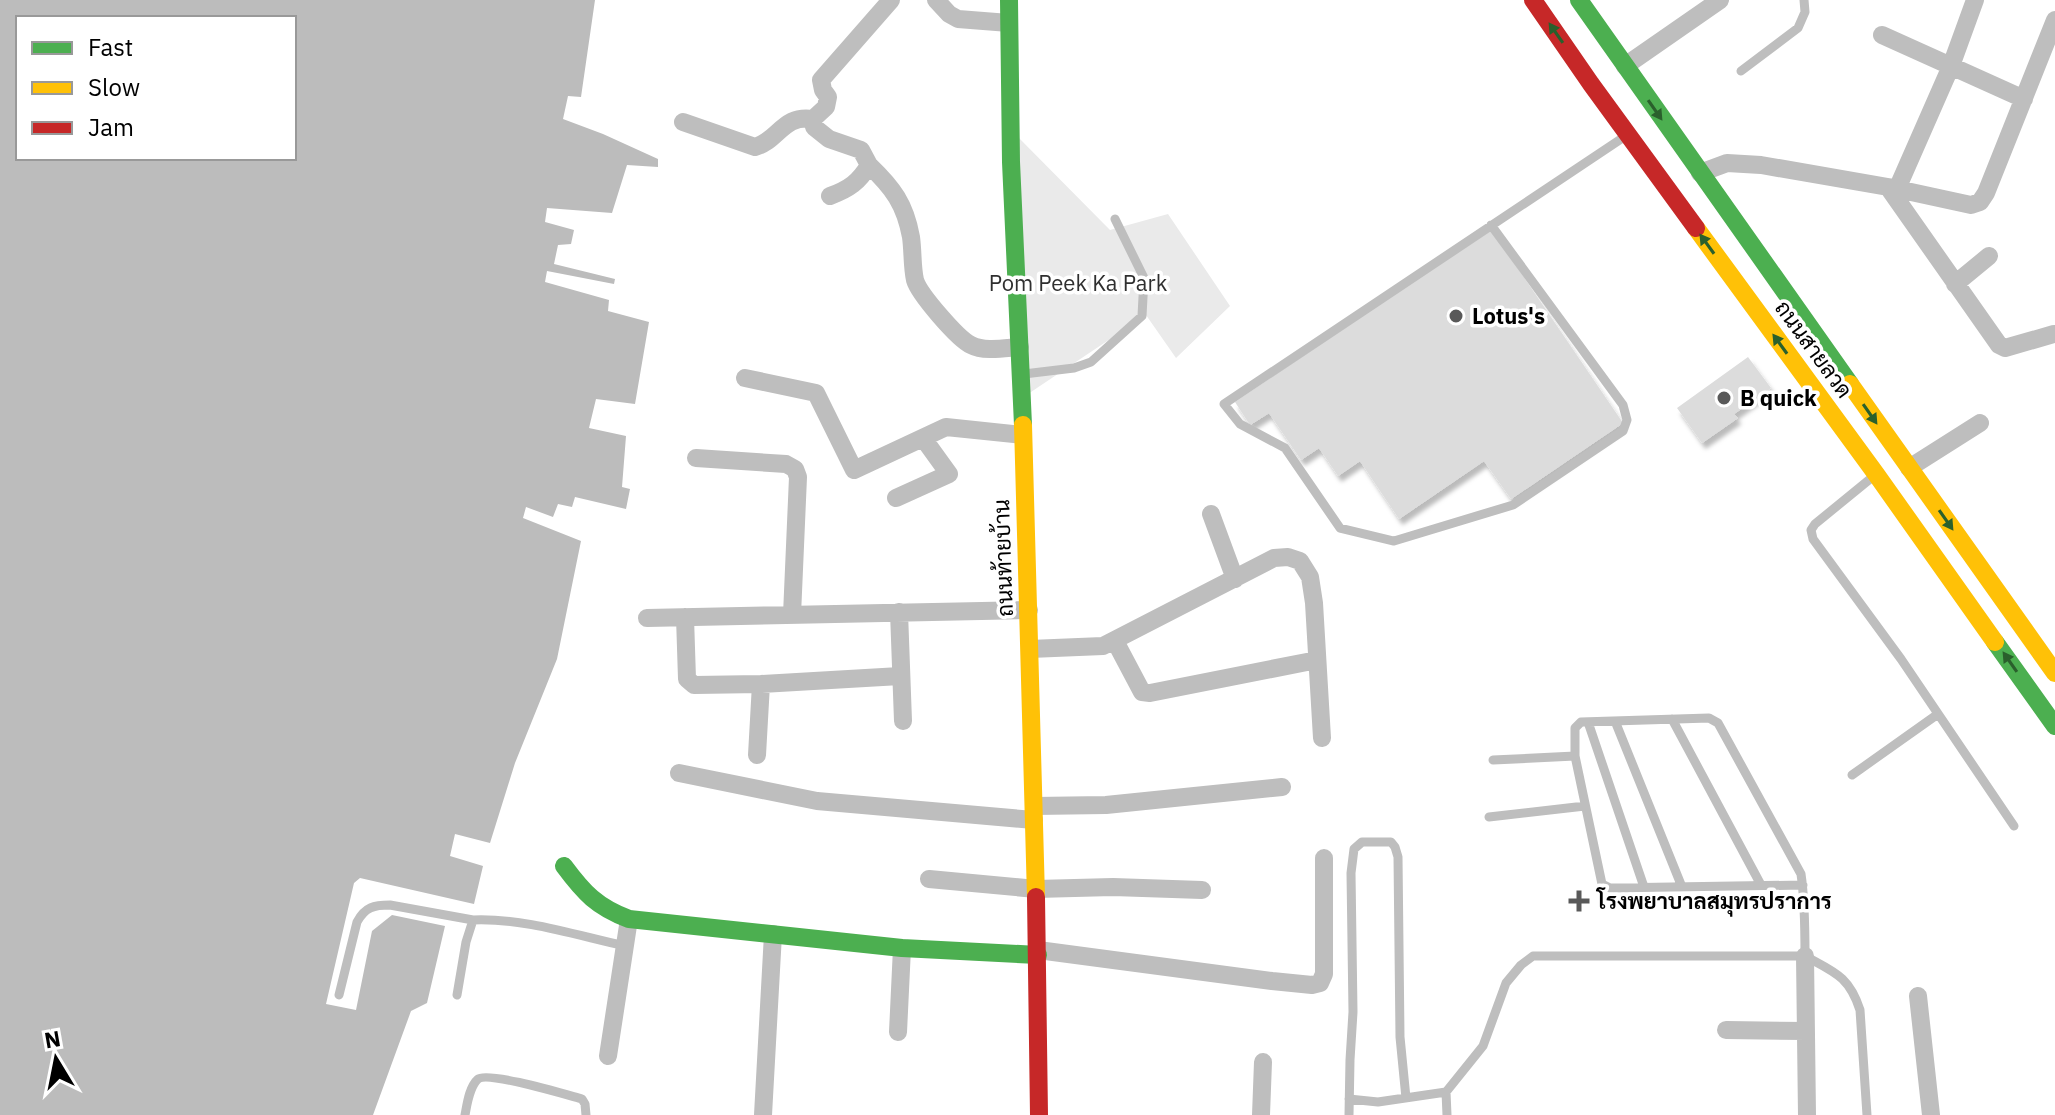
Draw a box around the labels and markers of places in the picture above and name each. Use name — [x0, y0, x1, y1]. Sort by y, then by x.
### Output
place label: Lotus's — [1472, 301, 1545, 330]
marker: Lotus's — [1447, 307, 1465, 325]
place label: B quick — [1740, 383, 1817, 412]
marker: B quick — [1715, 389, 1733, 407]
place label: โรงพยาบาลสมุทรปราการ — [1595, 886, 1832, 917]
marker: โรงพยาบาลสมุทรปราการ — [1568, 890, 1590, 912]

